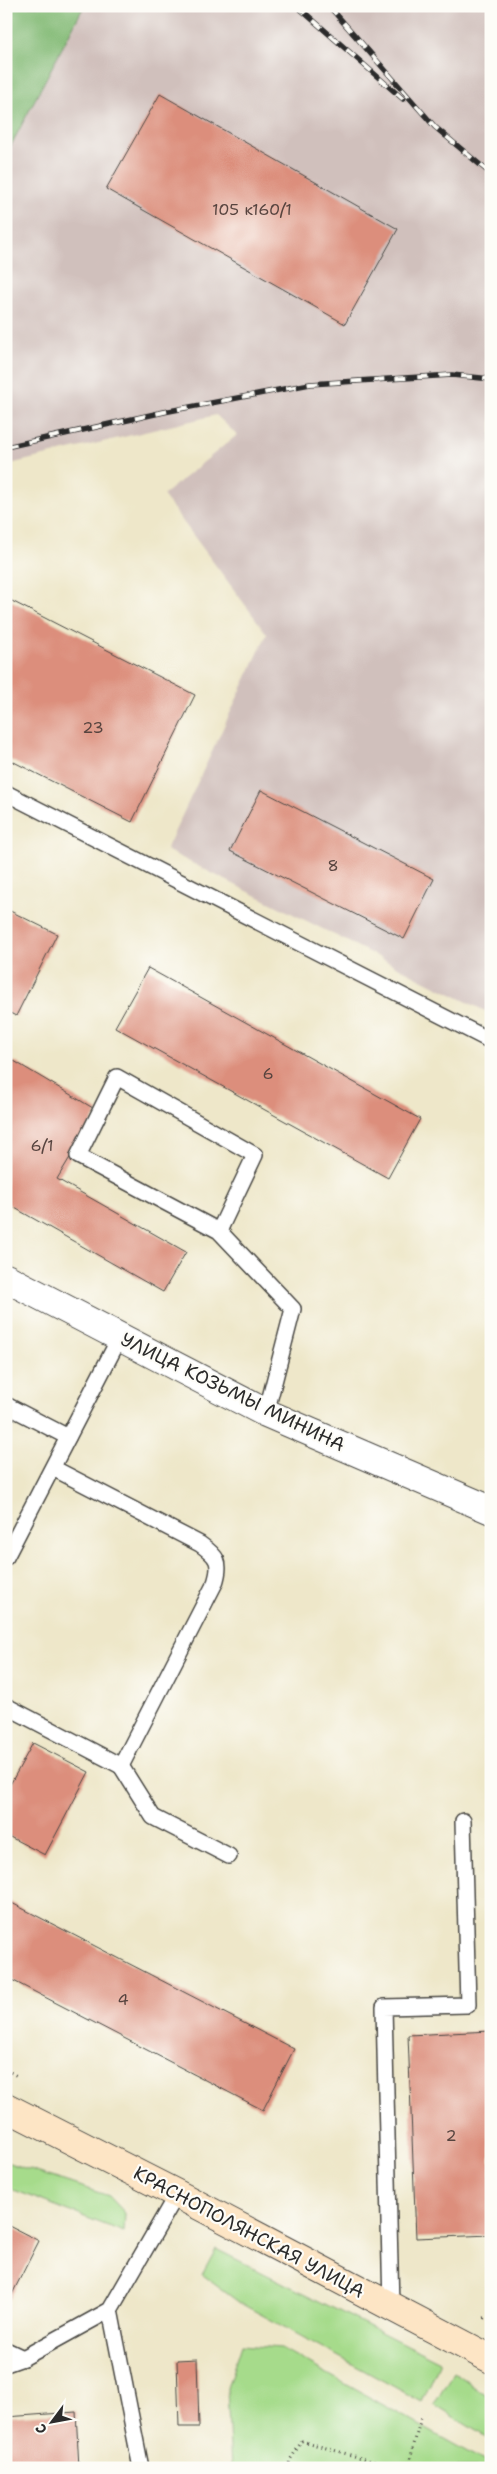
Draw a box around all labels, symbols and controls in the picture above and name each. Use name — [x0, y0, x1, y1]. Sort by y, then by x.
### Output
house number: 105 к160/1 — [212, 199, 292, 220]
house number: 23 — [82, 717, 104, 738]
house number: 8 — [327, 855, 339, 876]
house number: 6 — [262, 1063, 274, 1084]
house number: 6/1 — [30, 1135, 54, 1156]
street label: УЛИЦА КОЗЬМЫ МИНИНА — [117, 1327, 349, 1457]
house number: 4 — [117, 1989, 129, 2010]
house number: 2 — [445, 2125, 457, 2146]
street label: КРАСНОПОЛЯНСКАЯ УЛИЦА — [129, 2160, 369, 2304]
north arrow — [28, 2396, 78, 2446]
text: С — [31, 2420, 51, 2437]

